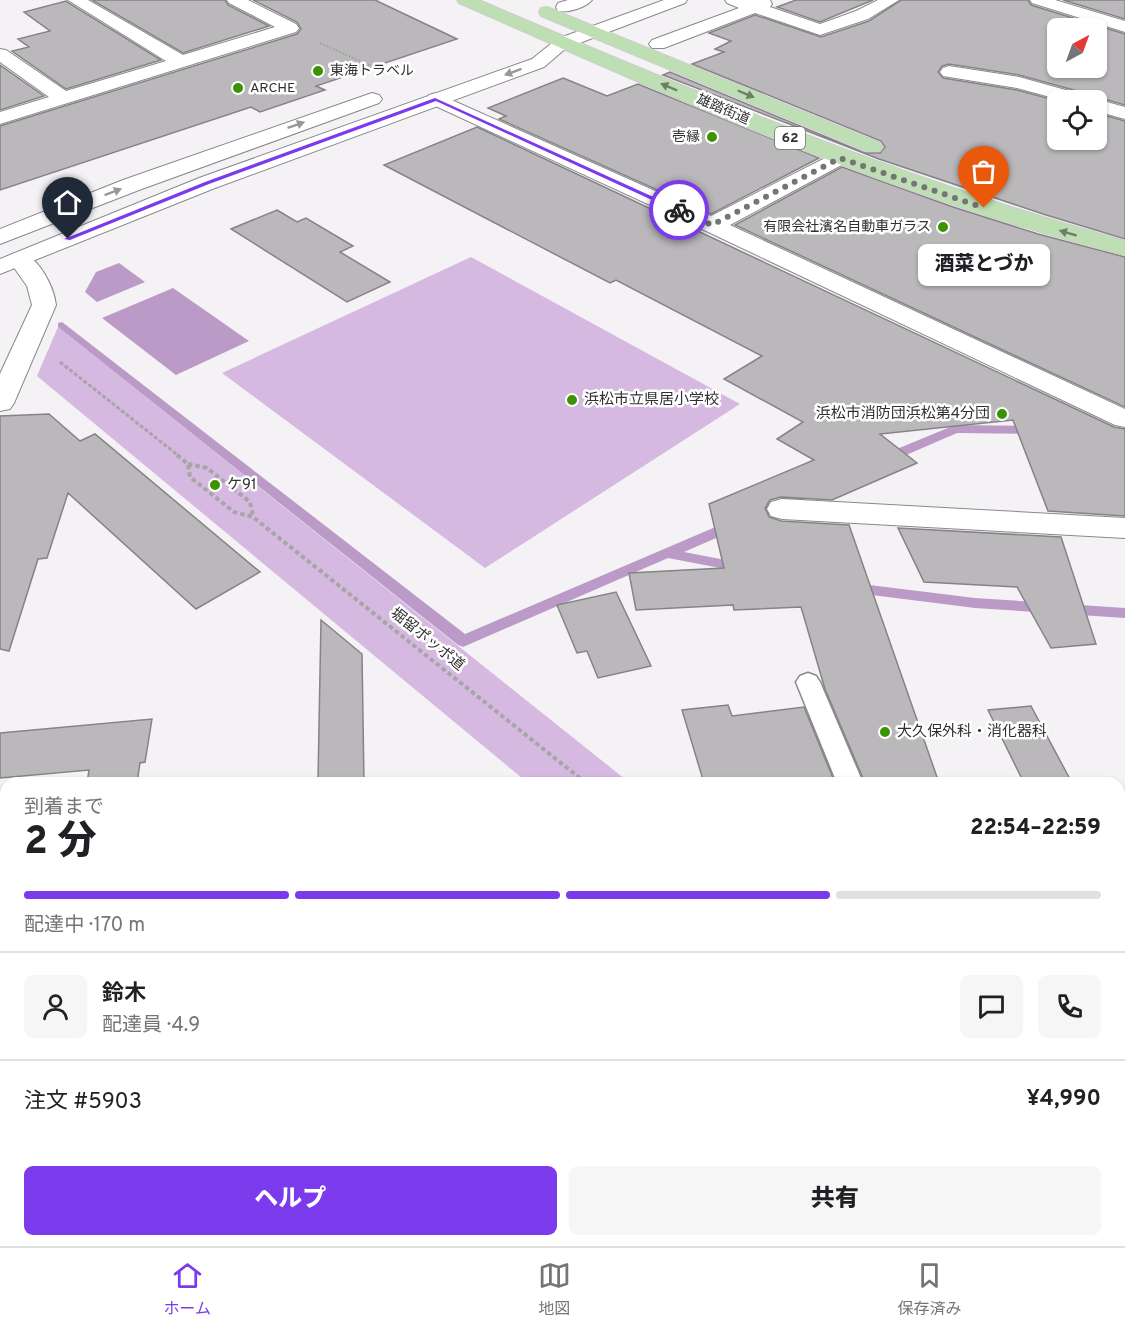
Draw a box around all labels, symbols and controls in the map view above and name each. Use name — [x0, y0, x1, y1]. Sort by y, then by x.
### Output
north arrow — [1047, 18, 1107, 78]
map controls — [1047, 18, 1107, 150]
place label: 東海トラベル — [330, 63, 414, 80]
marker: 東海トラベル — [311, 64, 325, 78]
one-way arrow — [504, 67, 522, 77]
place label: ARCHE — [250, 80, 295, 97]
marker: ARCHE — [231, 81, 245, 95]
one-way arrow — [659, 82, 677, 92]
one-way arrow — [737, 90, 755, 99]
button: locate — [1047, 90, 1107, 150]
street label: 雄踏街道 — [694, 91, 752, 129]
one-way arrow — [287, 120, 305, 130]
road number: 62 — [775, 127, 805, 149]
place label: 壱縁 — [672, 129, 700, 146]
marker: 壱縁 — [705, 130, 719, 144]
pin — [958, 146, 1009, 208]
icon: bag — [967, 155, 1000, 188]
pin — [42, 177, 93, 239]
courier — [649, 180, 709, 240]
icon: home — [51, 186, 84, 219]
one-way arrow — [104, 187, 122, 196]
icon: bike — [663, 194, 696, 227]
place label: 有限会社濱名自動車ガラス — [763, 219, 931, 236]
marker: 有限会社濱名自動車ガラス — [936, 220, 950, 234]
one-way arrow — [1059, 228, 1077, 237]
callout: 酒菜とづか — [918, 244, 1050, 286]
text: 酒菜とづか — [934, 252, 1034, 278]
place label: 浜松市立県居小学校 — [584, 391, 719, 410]
marker: 浜松市立県居小学校 — [565, 393, 579, 407]
place label: 浜松市消防団浜松第4分団 — [816, 405, 990, 424]
marker: 浜松市消防団浜松第4分団 — [995, 407, 1009, 421]
place label: ケ91 — [227, 476, 257, 495]
marker: ケ91 — [208, 478, 222, 492]
street label: 堀留ポッポ道 — [386, 604, 468, 676]
place label: 大久保外科・消化器科 — [897, 723, 1047, 742]
marker: 大久保外科・消化器科 — [878, 725, 892, 739]
text: 到着まで — [24, 795, 104, 821]
text: 22:54–22:59 — [970, 815, 1101, 842]
text: 2 分 — [24, 819, 97, 868]
text: 配達中 · 170 m — [24, 913, 145, 939]
button: person — [24, 975, 87, 1038]
button: chat — [960, 975, 1023, 1038]
button: phone — [1038, 975, 1101, 1038]
text: 鈴木 — [102, 981, 146, 1008]
text: 配達員 · 4.9 — [102, 1013, 200, 1039]
text: ¥4,990 — [1026, 1086, 1101, 1113]
text: 注文 #5903 — [24, 1089, 142, 1116]
button: ヘルプ — [24, 1166, 557, 1235]
button: 共有 — [569, 1166, 1101, 1235]
tab: ホーム — [163, 1259, 211, 1320]
tab: 地図 — [538, 1259, 571, 1320]
tab: 保存済み — [898, 1259, 962, 1320]

